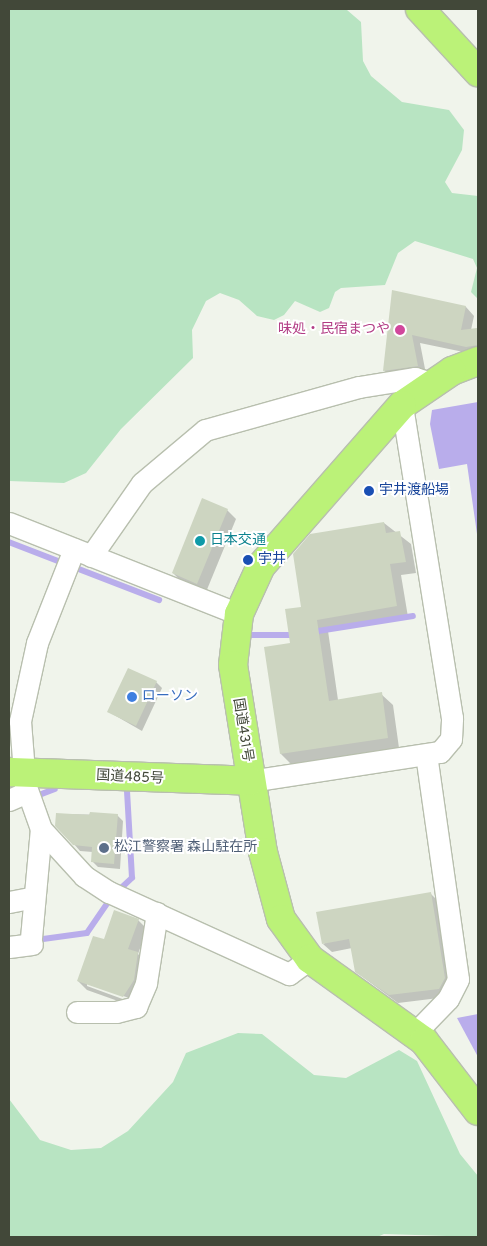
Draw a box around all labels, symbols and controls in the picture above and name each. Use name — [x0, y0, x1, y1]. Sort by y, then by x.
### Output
place label: 味処・民宿まつや — [278, 322, 390, 338]
marker: 味処・民宿まつや — [394, 324, 406, 336]
place label: 宇井渡船場 — [379, 483, 449, 499]
marker: 宇井渡船場 — [363, 485, 375, 497]
place label: 日本交通 — [210, 533, 266, 549]
marker: 日本交通 — [194, 535, 206, 547]
place label: 宇井 — [258, 552, 286, 568]
marker: 宇井 — [242, 554, 254, 566]
place label: ローソン — [142, 689, 198, 705]
marker: ローソン — [126, 691, 138, 703]
street label: 国道431号 — [229, 697, 255, 763]
street label: 国道485号 — [96, 768, 164, 788]
place label: 松江警察署 森山駐在所 — [114, 840, 257, 856]
marker: 松江警察署 森山駐在所 — [98, 842, 110, 854]

